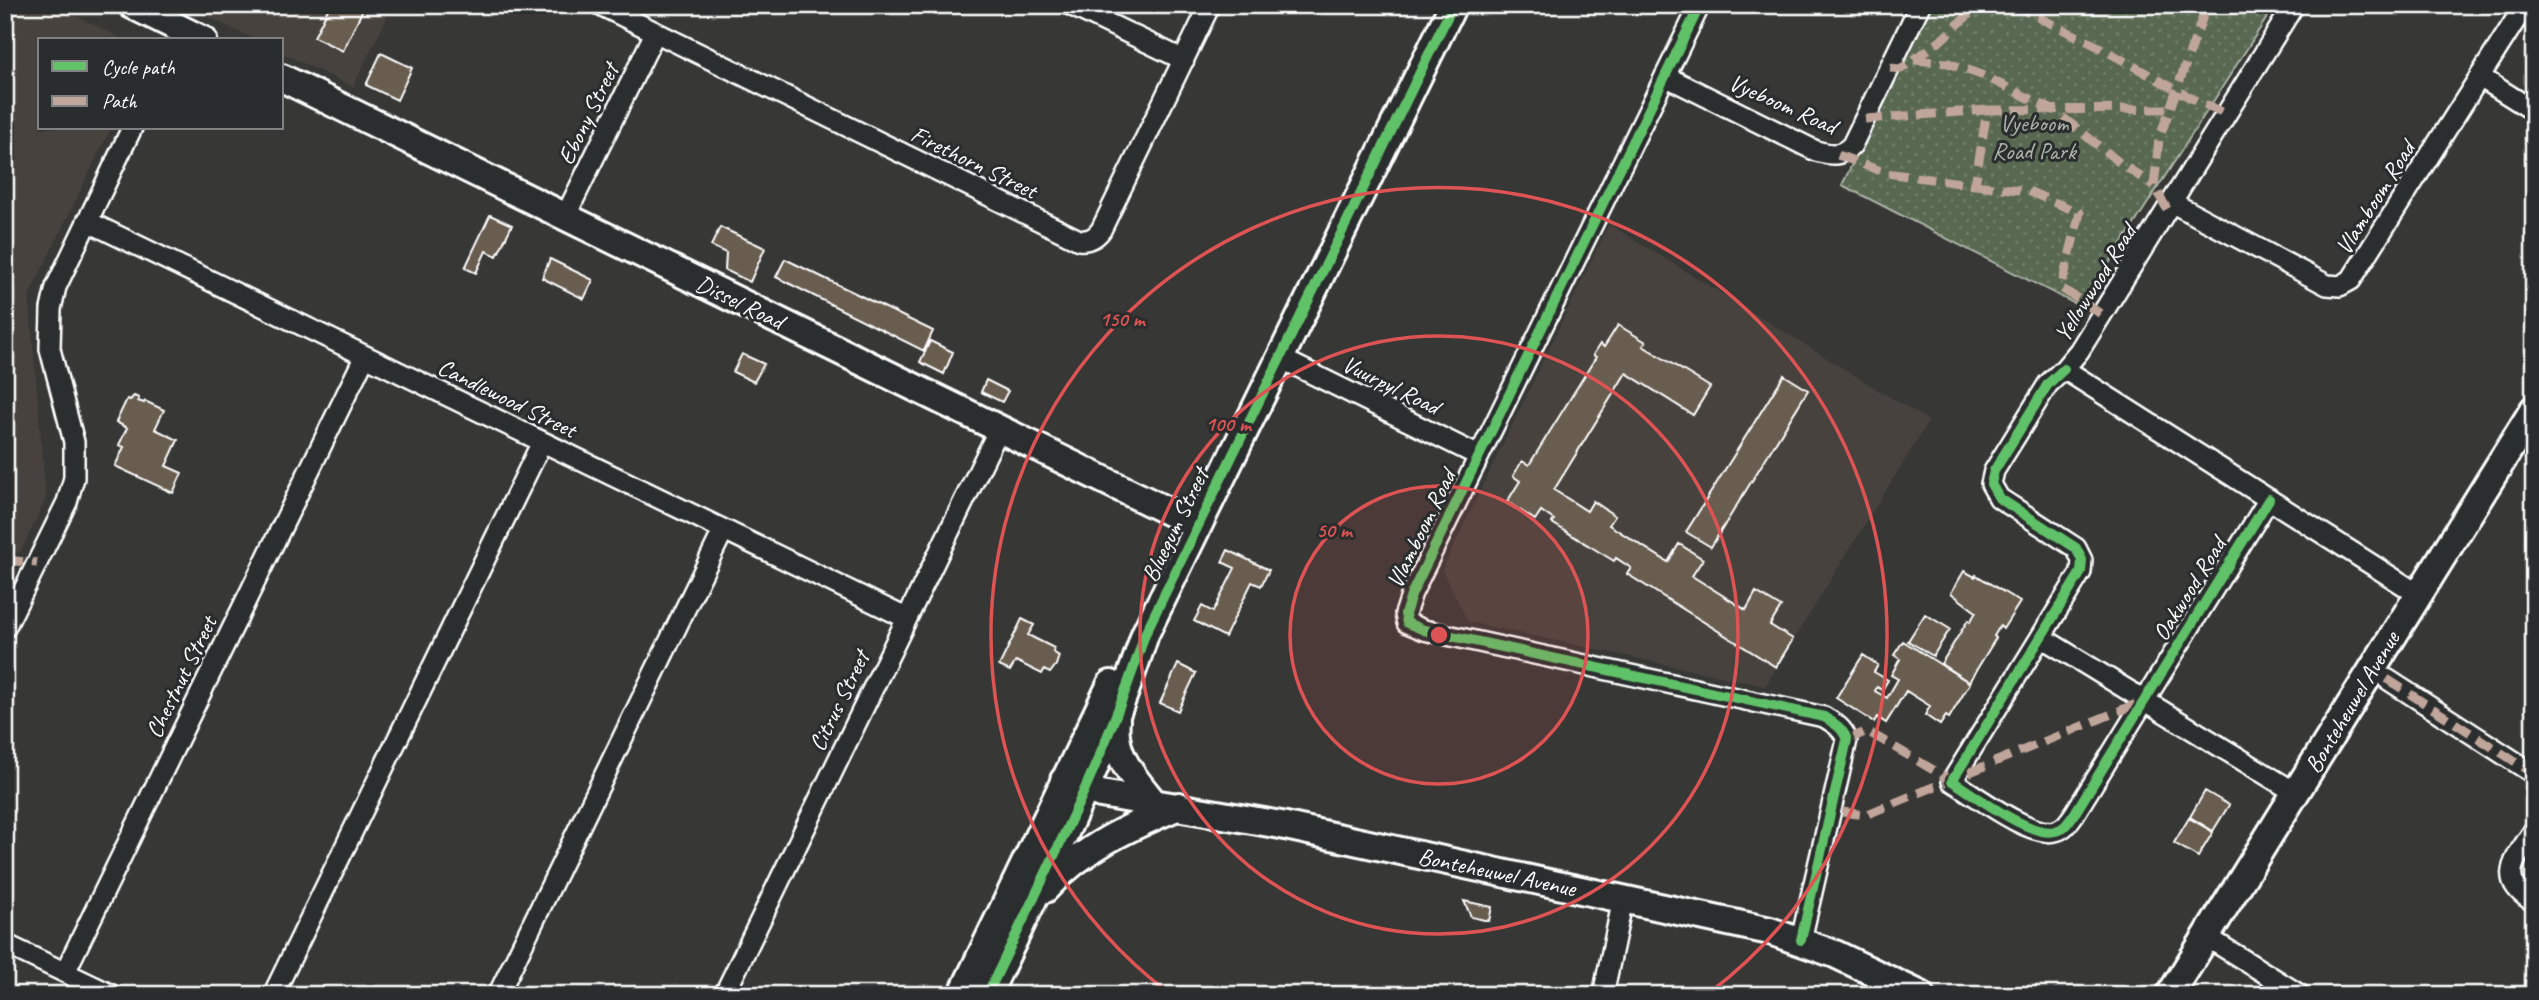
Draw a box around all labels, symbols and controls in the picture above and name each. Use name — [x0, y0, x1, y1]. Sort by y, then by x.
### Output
legend — [38, 38, 284, 130]
text: Cycle path — [102, 54, 175, 80]
street label: Ebony Street — [551, 56, 627, 169]
street label: Vyeboom Road — [1724, 67, 1845, 142]
text: Path — [102, 88, 138, 114]
park label: Vyeboom Road Park — [1992, 108, 2078, 166]
street label: Firethorn Street — [906, 119, 1044, 206]
street label: Vlamboom Road — [2328, 133, 2423, 260]
street label: Yellowwood Road — [2047, 216, 2145, 347]
street label: Dissel Road — [691, 268, 792, 338]
text: 150 m — [1099, 306, 1147, 332]
street label: Vuurpyl Road — [1337, 349, 1448, 423]
street label: Candlewood Street — [433, 352, 583, 445]
text: 100 m — [1205, 411, 1253, 437]
street label: Bluegum Street — [1135, 461, 1217, 587]
street label: Vlamboom Road — [1380, 462, 1464, 593]
text: 50 m — [1316, 517, 1354, 543]
street label: Oakwood Road — [2146, 529, 2234, 646]
street label: Chestnut Street — [139, 609, 224, 743]
centre of rings — [1427, 623, 1451, 647]
street label: Bonteheuwel Avenue — [2298, 624, 2407, 778]
street label: Citrus Street — [802, 643, 877, 756]
street label: Bonteheuwel Avenue — [1416, 841, 1581, 904]

